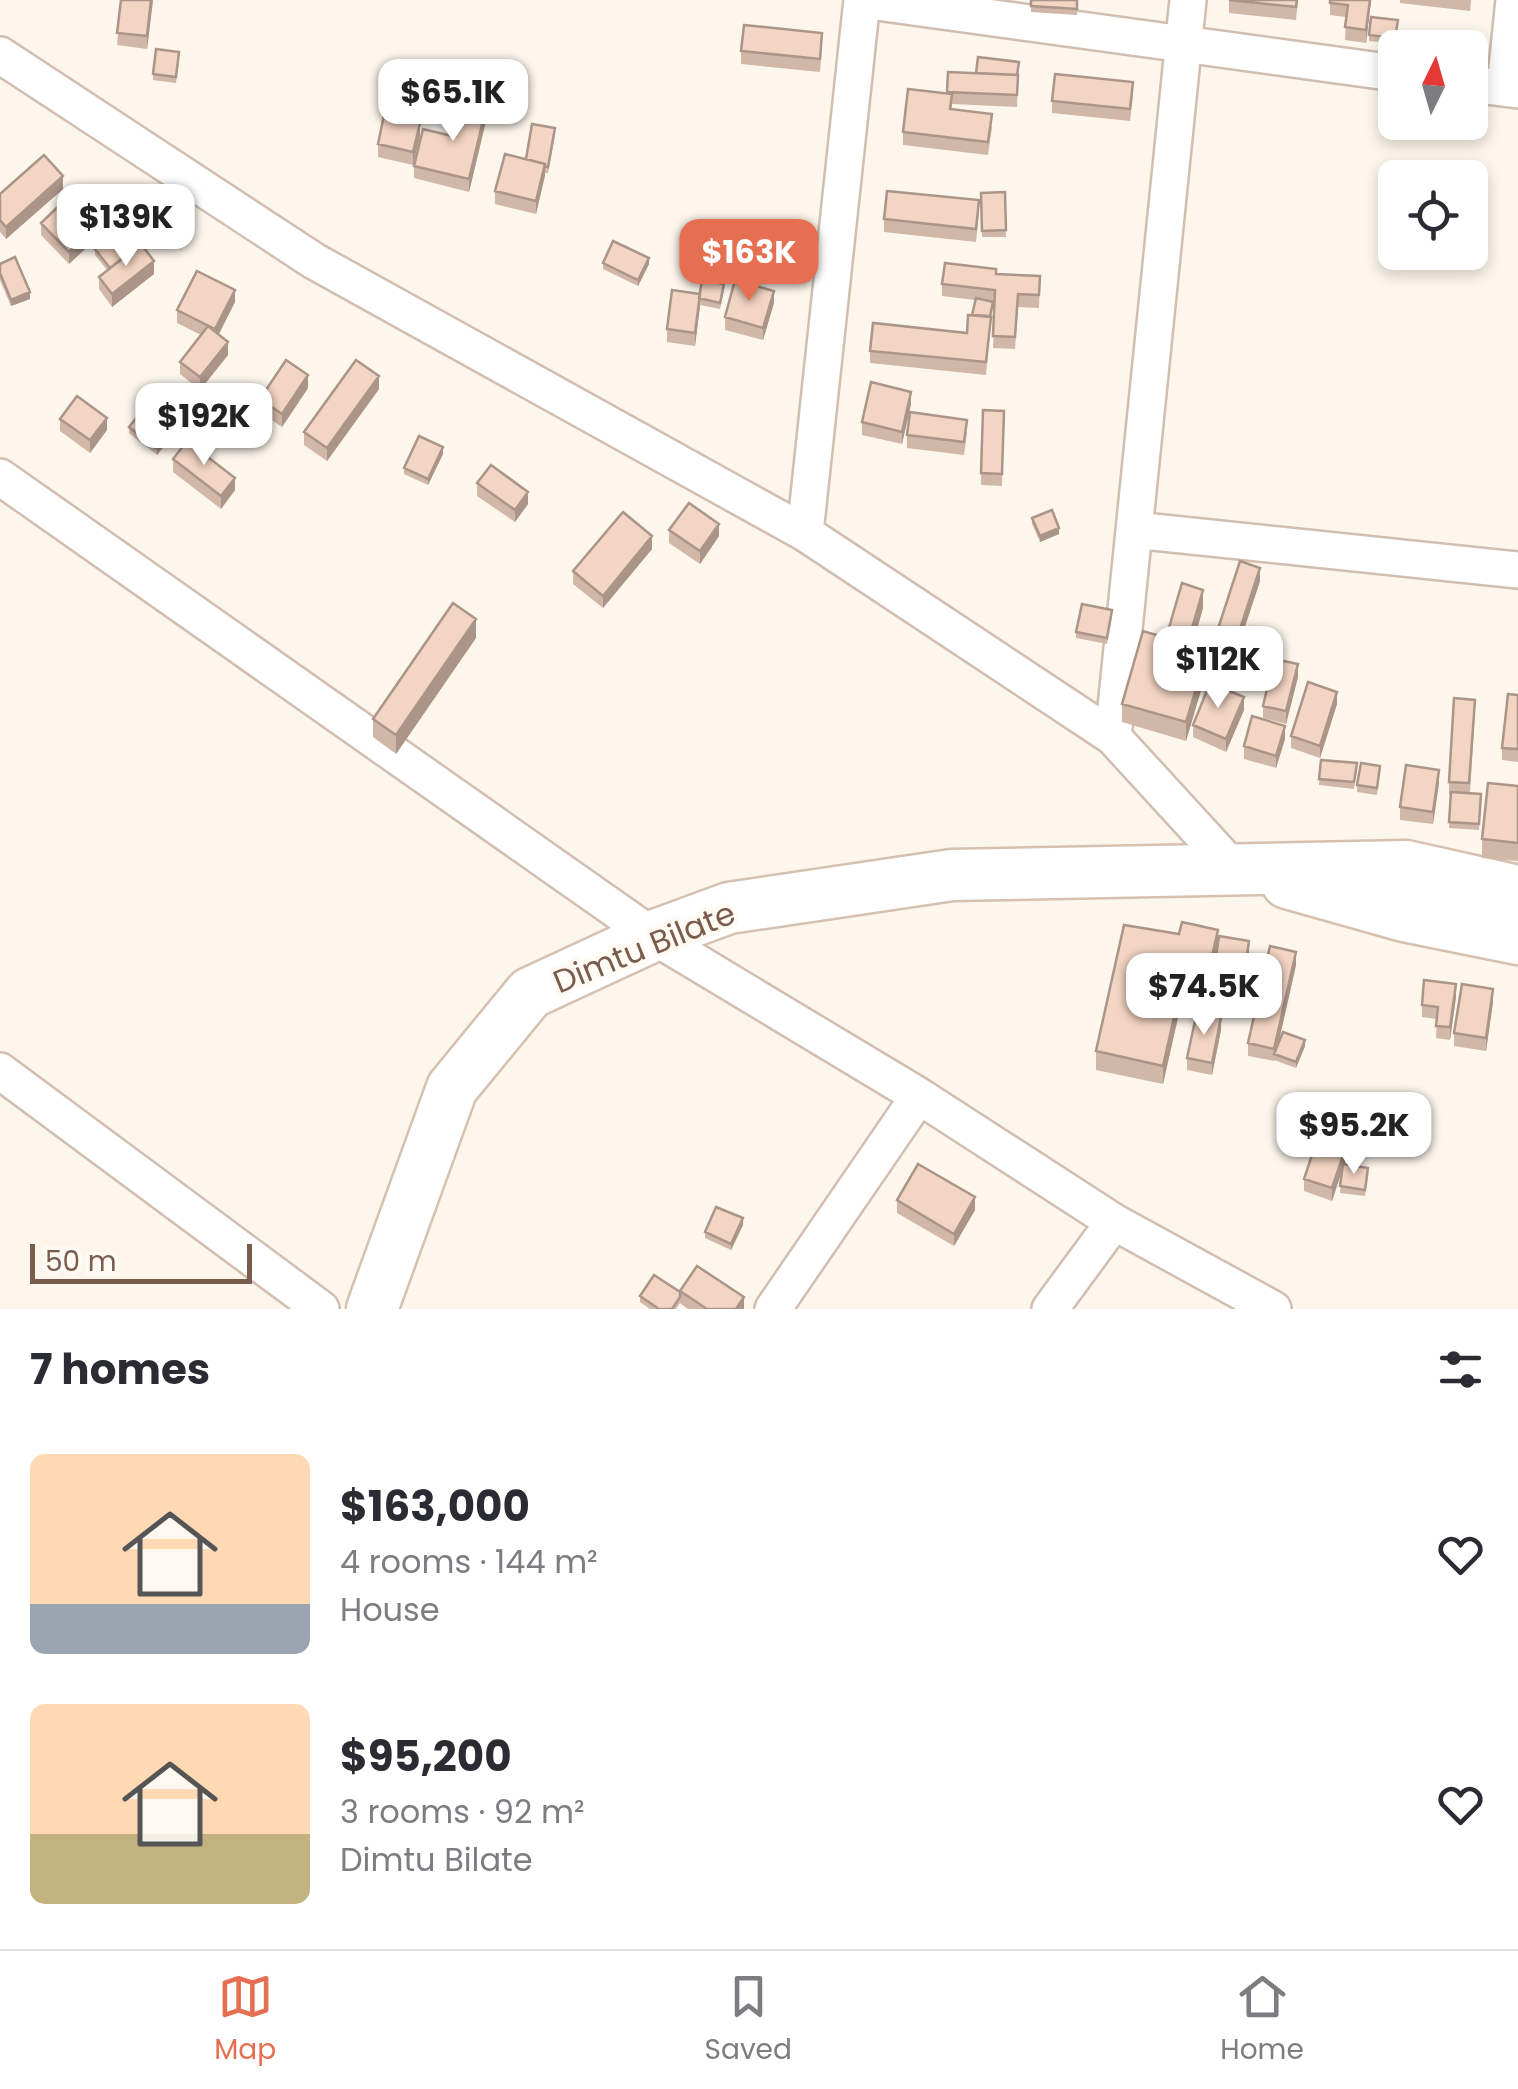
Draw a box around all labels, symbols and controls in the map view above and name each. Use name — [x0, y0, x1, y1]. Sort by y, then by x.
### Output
north arrow — [1378, 30, 1488, 140]
map controls — [1378, 30, 1488, 270]
pin: $65.1K — [372, 59, 534, 144]
text: $65.1K — [400, 69, 506, 114]
button: locate — [1378, 160, 1488, 270]
pin: $139K — [56, 184, 196, 269]
text: $139K — [79, 194, 173, 239]
pin: $163K — [679, 219, 819, 304]
text: $163K — [701, 229, 797, 274]
pin: $192K — [134, 383, 274, 468]
text: $192K — [157, 393, 251, 438]
pin: $112K — [1148, 626, 1288, 711]
text: $112K — [1175, 636, 1261, 681]
street label: Dimtu Bilate — [546, 890, 742, 1004]
pin: $74.5K — [1123, 953, 1285, 1038]
text: $74.5K — [1148, 963, 1260, 1008]
pin: $95.2K — [1273, 1092, 1435, 1177]
text: $95.2K — [1298, 1102, 1410, 1147]
scale bar — [30, 1239, 252, 1284]
text: 50 m — [45, 1242, 116, 1281]
text: 7 homes — [30, 1340, 210, 1399]
icon: filters — [1433, 1342, 1488, 1397]
text: $163,000 — [340, 1477, 530, 1536]
icon: home — [110, 1494, 230, 1614]
icon: heart — [1433, 1527, 1488, 1582]
text: 4 rooms · 144 m² — [340, 1539, 598, 1584]
text: House — [340, 1587, 440, 1632]
text: $95,200 — [340, 1727, 512, 1786]
icon: home — [110, 1744, 230, 1864]
icon: heart — [1433, 1777, 1488, 1832]
text: 3 rooms · 92 m² — [340, 1789, 584, 1834]
text: Dimtu Bilate — [340, 1837, 533, 1882]
tab: Map — [214, 1969, 276, 2071]
tab: Saved — [705, 1969, 792, 2071]
tab: Home — [1220, 1969, 1304, 2071]

